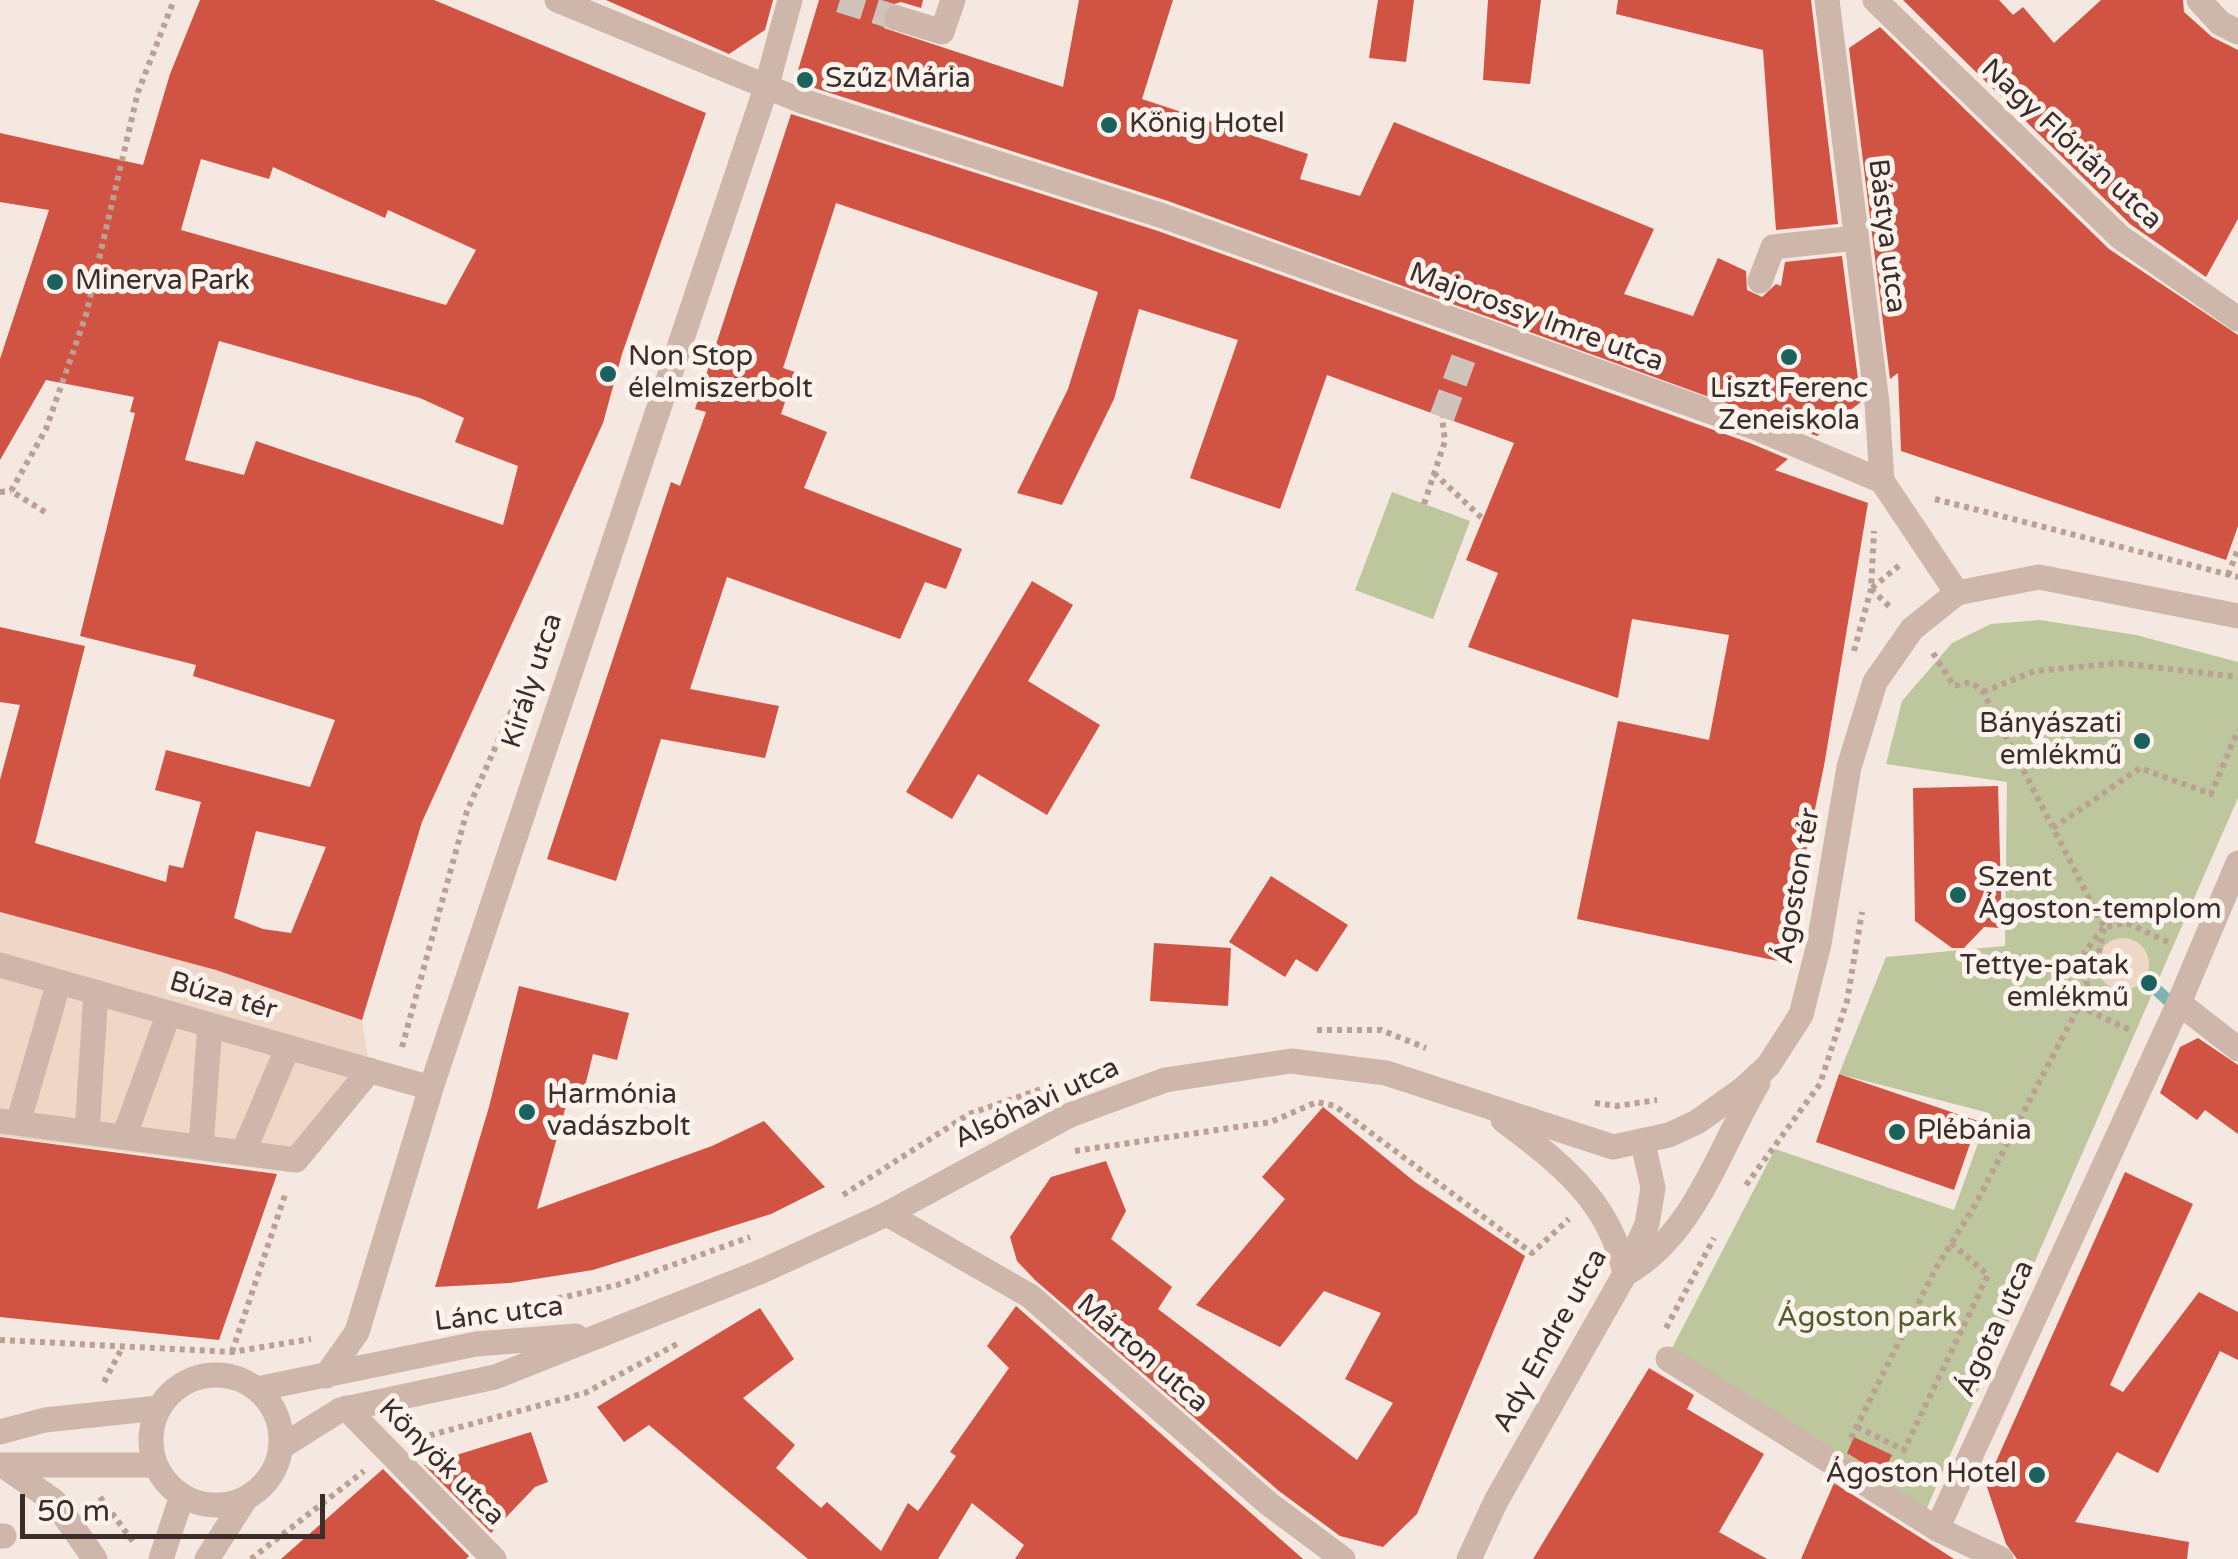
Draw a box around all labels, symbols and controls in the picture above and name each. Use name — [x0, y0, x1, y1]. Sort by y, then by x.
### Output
street label: Nagy Flórián utca — [1974, 53, 2168, 237]
place label: Szűz Mária — [825, 63, 971, 97]
marker: Szűz Mária — [794, 69, 816, 91]
place label: König Hotel — [1129, 108, 1285, 142]
marker: König Hotel — [1098, 114, 1120, 136]
street label: Bástya utca — [1860, 157, 1912, 315]
street label: Majorossy Imre utca — [1404, 256, 1668, 380]
place label: Minerva Park — [75, 265, 250, 299]
marker: Minerva Park — [44, 271, 66, 293]
place label: Non Stop élelmiszerbolt — [628, 341, 813, 407]
marker: Liszt Ferenc Zeneiskola — [1778, 346, 1800, 368]
marker: Non Stop élelmiszerbolt — [597, 363, 619, 385]
place label: Liszt Ferenc Zeneiskola — [1710, 373, 1868, 439]
street label: Király utca — [495, 609, 571, 753]
place label: Bányászati emlékmű — [1979, 708, 2122, 774]
marker: Bányászati emlékmű — [2131, 730, 2153, 752]
street label: Ágoston tér — [1768, 806, 1828, 966]
place label: Szent Ágoston-templom — [1978, 862, 2222, 928]
marker: Szent Ágoston-templom — [1947, 884, 1969, 906]
place label: Tettye-patak emlékmű — [1960, 950, 2129, 1016]
street label: Búza tér — [165, 966, 281, 1028]
marker: Tettye-patak emlékmű — [2138, 972, 2160, 994]
street label: Alsóhavi utca — [949, 1051, 1125, 1157]
place label: Harmónia vadászbolt — [547, 1079, 691, 1145]
marker: Harmónia vadászbolt — [516, 1101, 538, 1123]
place label: Plébánia — [1917, 1115, 2032, 1149]
marker: Plébánia — [1886, 1121, 1908, 1143]
street label: Ady Endre utca — [1487, 1243, 1615, 1439]
street label: Ágota utca — [1950, 1255, 2042, 1403]
street label: Márton utca — [1069, 1288, 1215, 1420]
street label: Lánc utca — [433, 1290, 565, 1340]
park label: Ágoston park — [1777, 1302, 1957, 1336]
street label: Könyök utca — [371, 1393, 511, 1533]
place label: Ágoston Hotel — [1826, 1458, 2017, 1492]
marker: Ágoston Hotel — [2026, 1464, 2048, 1486]
scale bar — [25, 1474, 330, 1536]
text: 50 m — [37, 1493, 110, 1530]

